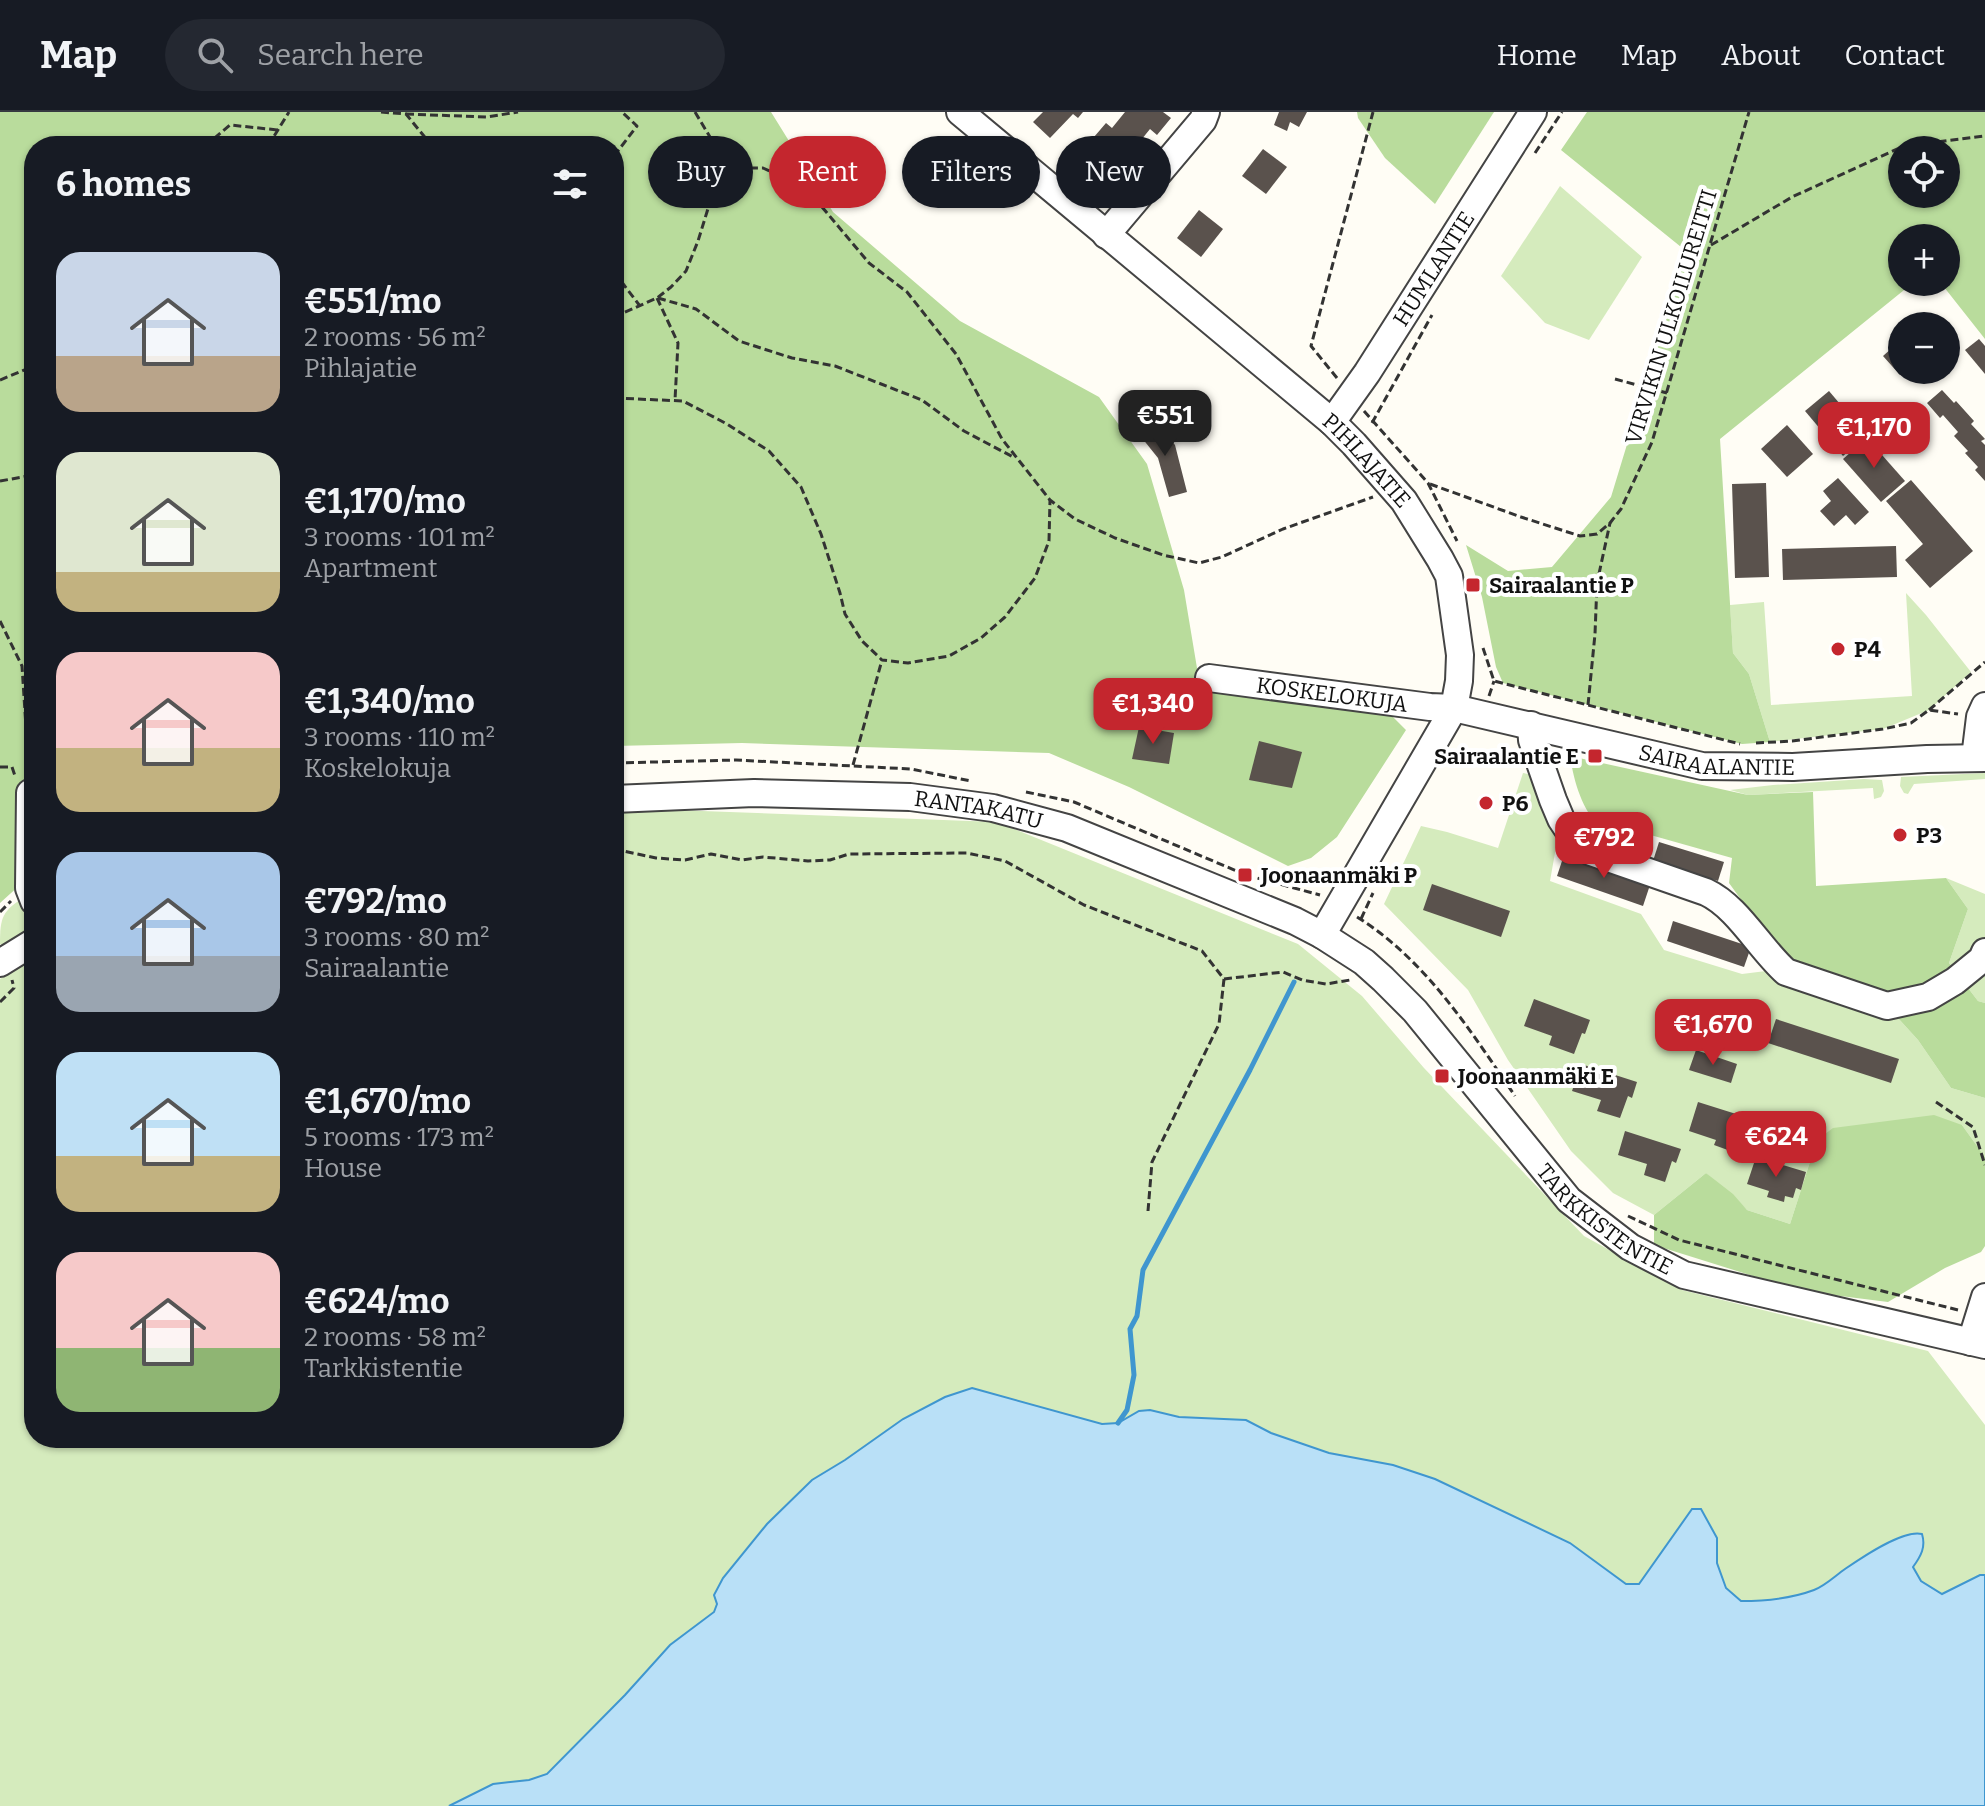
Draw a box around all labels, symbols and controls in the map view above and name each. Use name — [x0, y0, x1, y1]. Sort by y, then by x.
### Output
search box — [165, 19, 725, 91]
text: Map — [40, 32, 117, 78]
icon: search — [193, 33, 237, 77]
text: Search here — [257, 37, 424, 73]
text: Home — [1497, 39, 1577, 72]
text: Map — [1621, 39, 1677, 72]
text: About — [1721, 39, 1801, 72]
text: Contact — [1845, 39, 1945, 72]
chip: Buy — [648, 136, 753, 208]
chip: Rent — [769, 136, 886, 208]
chip: Filters — [902, 136, 1040, 208]
chip: New — [1056, 136, 1171, 208]
map controls — [1888, 136, 1960, 384]
button: locate — [1888, 136, 1960, 208]
icon: filters — [548, 162, 592, 206]
text: 6 homes — [56, 164, 191, 205]
street label: VIRVIKIN ULKOILUREITTI — [1619, 186, 1723, 448]
street label: HUMLANTIE — [1387, 206, 1480, 331]
button: + — [1888, 224, 1960, 296]
text: €551/mo — [304, 281, 442, 322]
icon: home — [120, 284, 216, 380]
button: − — [1888, 312, 1960, 384]
text: 2 rooms · 56 m² — [304, 322, 486, 353]
text: Pihlajatie — [304, 353, 417, 384]
pin: €551 — [1118, 390, 1212, 458]
text: €551 — [1136, 400, 1194, 431]
pin: €1,170 — [1809, 402, 1939, 470]
street label: PIHLAJATIE — [1318, 407, 1417, 513]
text: €1,170 — [1836, 412, 1912, 443]
text: €1,170/mo — [304, 481, 466, 522]
icon: home — [120, 484, 216, 580]
text: 3 rooms · 101 m² — [304, 522, 495, 553]
text: Apartment — [304, 553, 437, 584]
place label: Sairaalantie P — [1489, 572, 1634, 599]
marker: Sairaalantie P — [1464, 576, 1482, 594]
place label: P4 — [1854, 636, 1881, 663]
marker: P4 — [1829, 640, 1847, 658]
street label: KOSKELOKUJA — [1255, 671, 1410, 717]
pin: €1,340 — [1088, 678, 1218, 746]
text: €1,340/mo — [304, 681, 475, 722]
icon: home — [120, 684, 216, 780]
text: €1,340 — [1111, 688, 1195, 719]
text: 3 rooms · 110 m² — [304, 722, 495, 753]
street label: SAIRAALANTIE — [1636, 738, 1795, 781]
place label: Sairaalantie E — [1434, 743, 1579, 770]
marker: Sairaalantie E — [1586, 747, 1604, 765]
text: Koskelokuja — [304, 753, 451, 784]
street label: RANTAKATU — [913, 784, 1046, 834]
place label: P6 — [1502, 790, 1528, 817]
marker: P6 — [1477, 794, 1495, 812]
pin: €792 — [1557, 812, 1651, 880]
text: €792 — [1573, 822, 1635, 853]
place label: P3 — [1916, 822, 1942, 849]
marker: P3 — [1891, 826, 1909, 844]
place label: Joonaanmäki P — [1260, 862, 1417, 889]
marker: Joonaanmäki P — [1236, 866, 1254, 884]
text: €792/mo — [304, 881, 447, 922]
icon: home — [120, 884, 216, 980]
text: 3 rooms · 80 m² — [304, 922, 489, 953]
text: Sairaalantie — [304, 953, 449, 984]
pin: €1,670 — [1648, 999, 1778, 1067]
text: €1,670 — [1673, 1009, 1753, 1040]
place label: Joonaanmäki E — [1457, 1063, 1614, 1090]
marker: Joonaanmäki E — [1433, 1067, 1451, 1085]
text: €1,670/mo — [304, 1081, 471, 1122]
icon: home — [120, 1084, 216, 1180]
pin: €624 — [1729, 1111, 1823, 1179]
text: €624 — [1744, 1121, 1808, 1152]
text: 5 rooms · 173 m² — [304, 1122, 494, 1153]
text: House — [304, 1153, 382, 1184]
street label: TARKKISTENTIE — [1531, 1158, 1678, 1281]
text: €624/mo — [304, 1281, 450, 1322]
icon: home — [120, 1284, 216, 1380]
text: 2 rooms · 58 m² — [304, 1322, 486, 1353]
text: Tarkkistentie — [304, 1353, 463, 1384]

